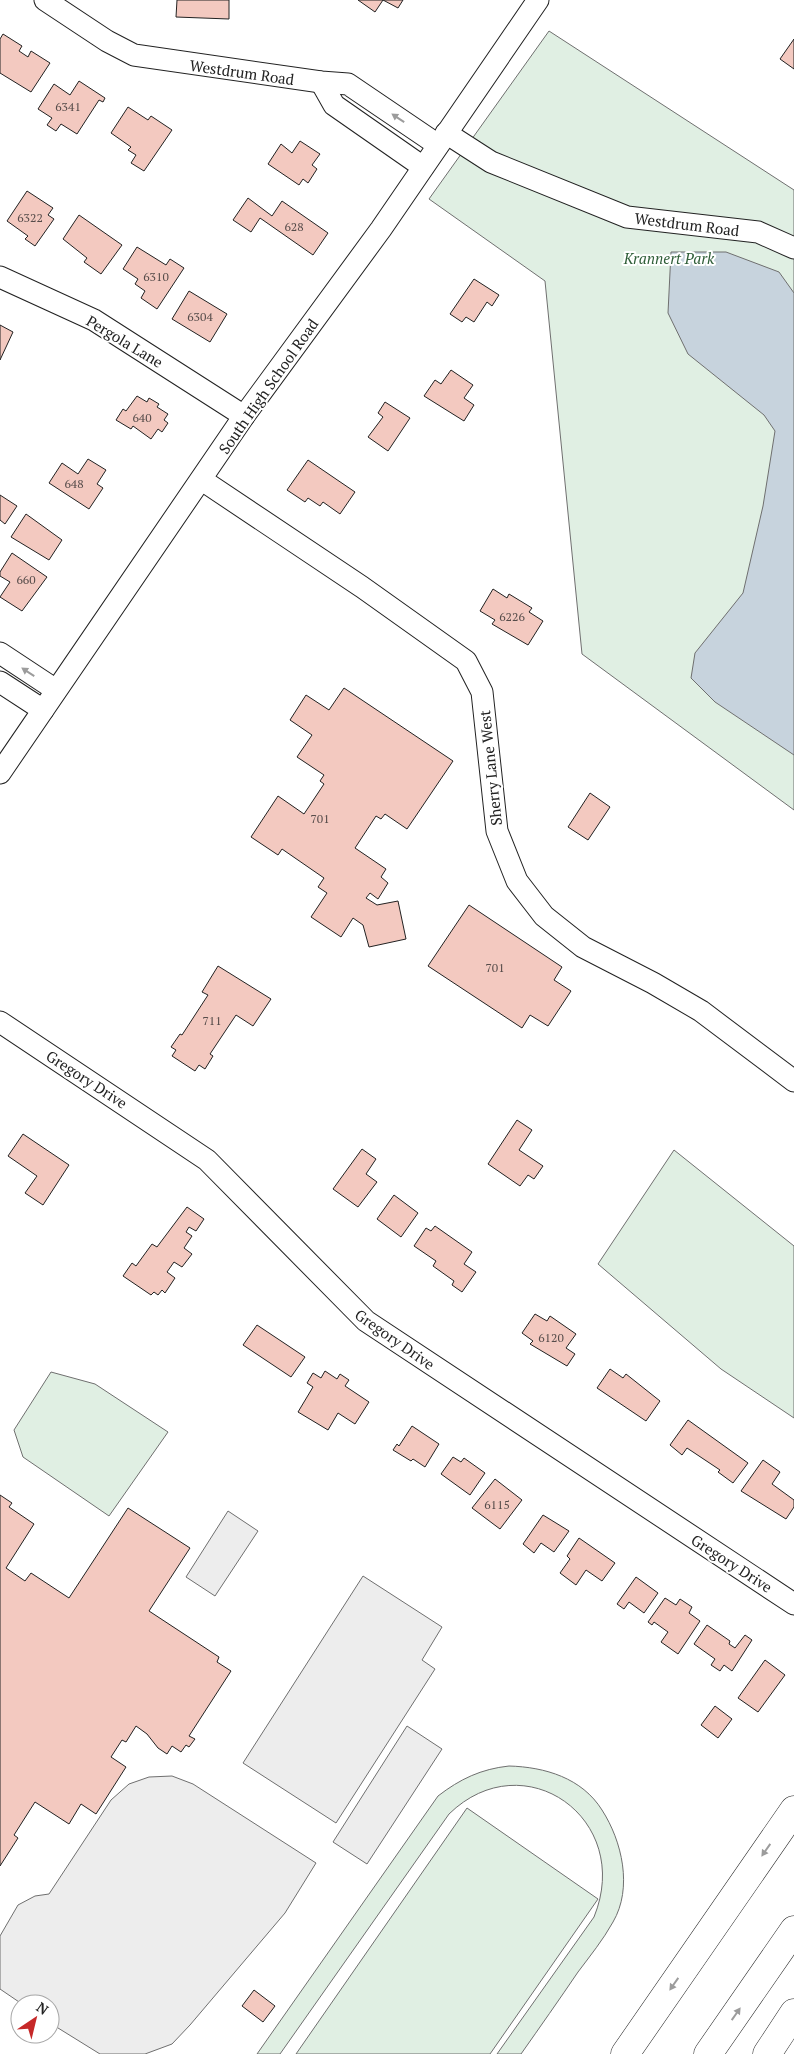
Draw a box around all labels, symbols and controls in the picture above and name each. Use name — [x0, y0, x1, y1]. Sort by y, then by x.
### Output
street label: Westdrum Road — [188, 55, 296, 89]
house number: 6341 — [55, 99, 81, 114]
one-way arrow — [391, 113, 405, 123]
street label: Westdrum Road — [633, 208, 741, 240]
house number: 6322 — [17, 210, 43, 225]
house number: 628 — [284, 219, 304, 234]
park label: Krannert Park — [623, 248, 715, 268]
house number: 6310 — [143, 269, 169, 284]
house number: 6304 — [187, 309, 213, 324]
street label: Pergola Lane — [83, 310, 167, 372]
street label: South High School Road — [214, 314, 322, 458]
house number: 640 — [132, 410, 152, 425]
house number: 648 — [64, 476, 84, 491]
house number: 660 — [16, 572, 36, 587]
house number: 6226 — [499, 609, 525, 624]
one-way arrow — [22, 667, 35, 677]
street label: Sherry Lane West — [474, 709, 506, 827]
house number: 701 — [310, 811, 330, 826]
house number: 701 — [485, 960, 505, 975]
house number: 711 — [202, 1013, 222, 1028]
street label: Gregory Drive — [43, 1045, 131, 1113]
street label: Gregory Drive — [351, 1304, 439, 1374]
house number: 6120 — [538, 1330, 564, 1345]
house number: 6115 — [484, 1497, 510, 1512]
street label: Gregory Drive — [688, 1529, 776, 1597]
one-way arrow — [761, 1843, 771, 1857]
one-way arrow — [669, 1977, 678, 1990]
north arrow — [10, 1994, 60, 2044]
text: N — [33, 1997, 53, 2019]
one-way arrow — [731, 2007, 741, 2021]

